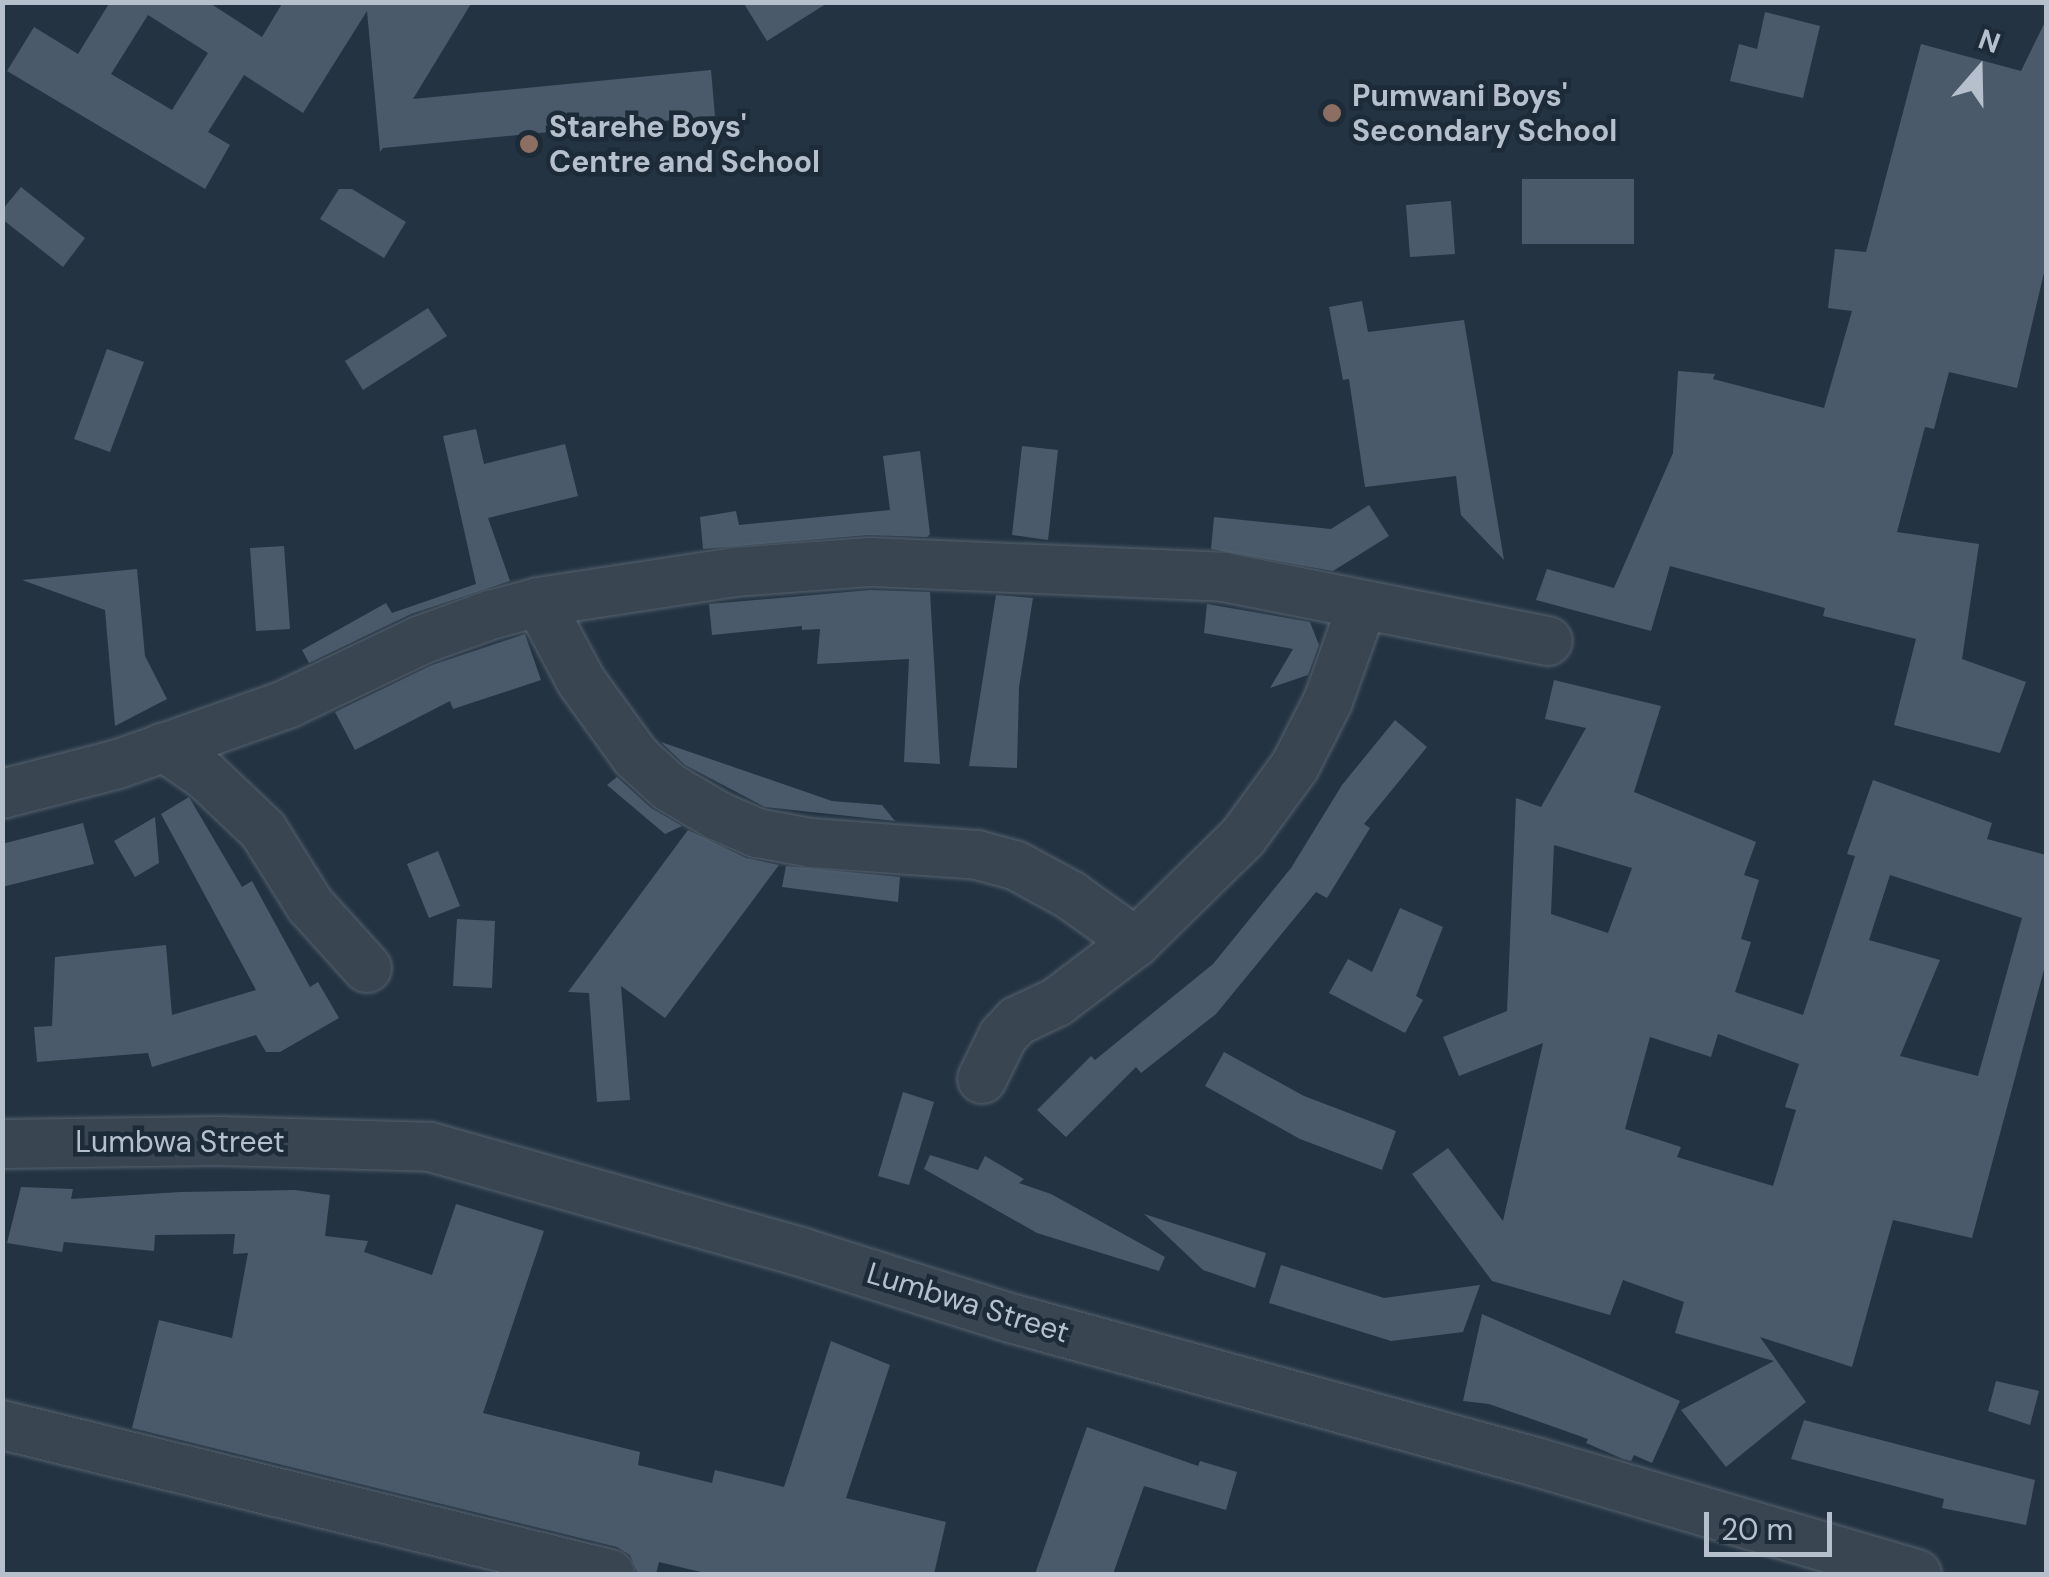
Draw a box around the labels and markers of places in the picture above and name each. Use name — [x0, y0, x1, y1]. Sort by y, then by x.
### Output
place label: Pumwani Boys' Secondary School — [1352, 78, 1617, 148]
marker: Pumwani Boys' Secondary School — [1321, 102, 1343, 124]
place label: Starehe Boys' Centre and School — [549, 109, 820, 180]
marker: Starehe Boys' Centre and School — [518, 133, 540, 155]

